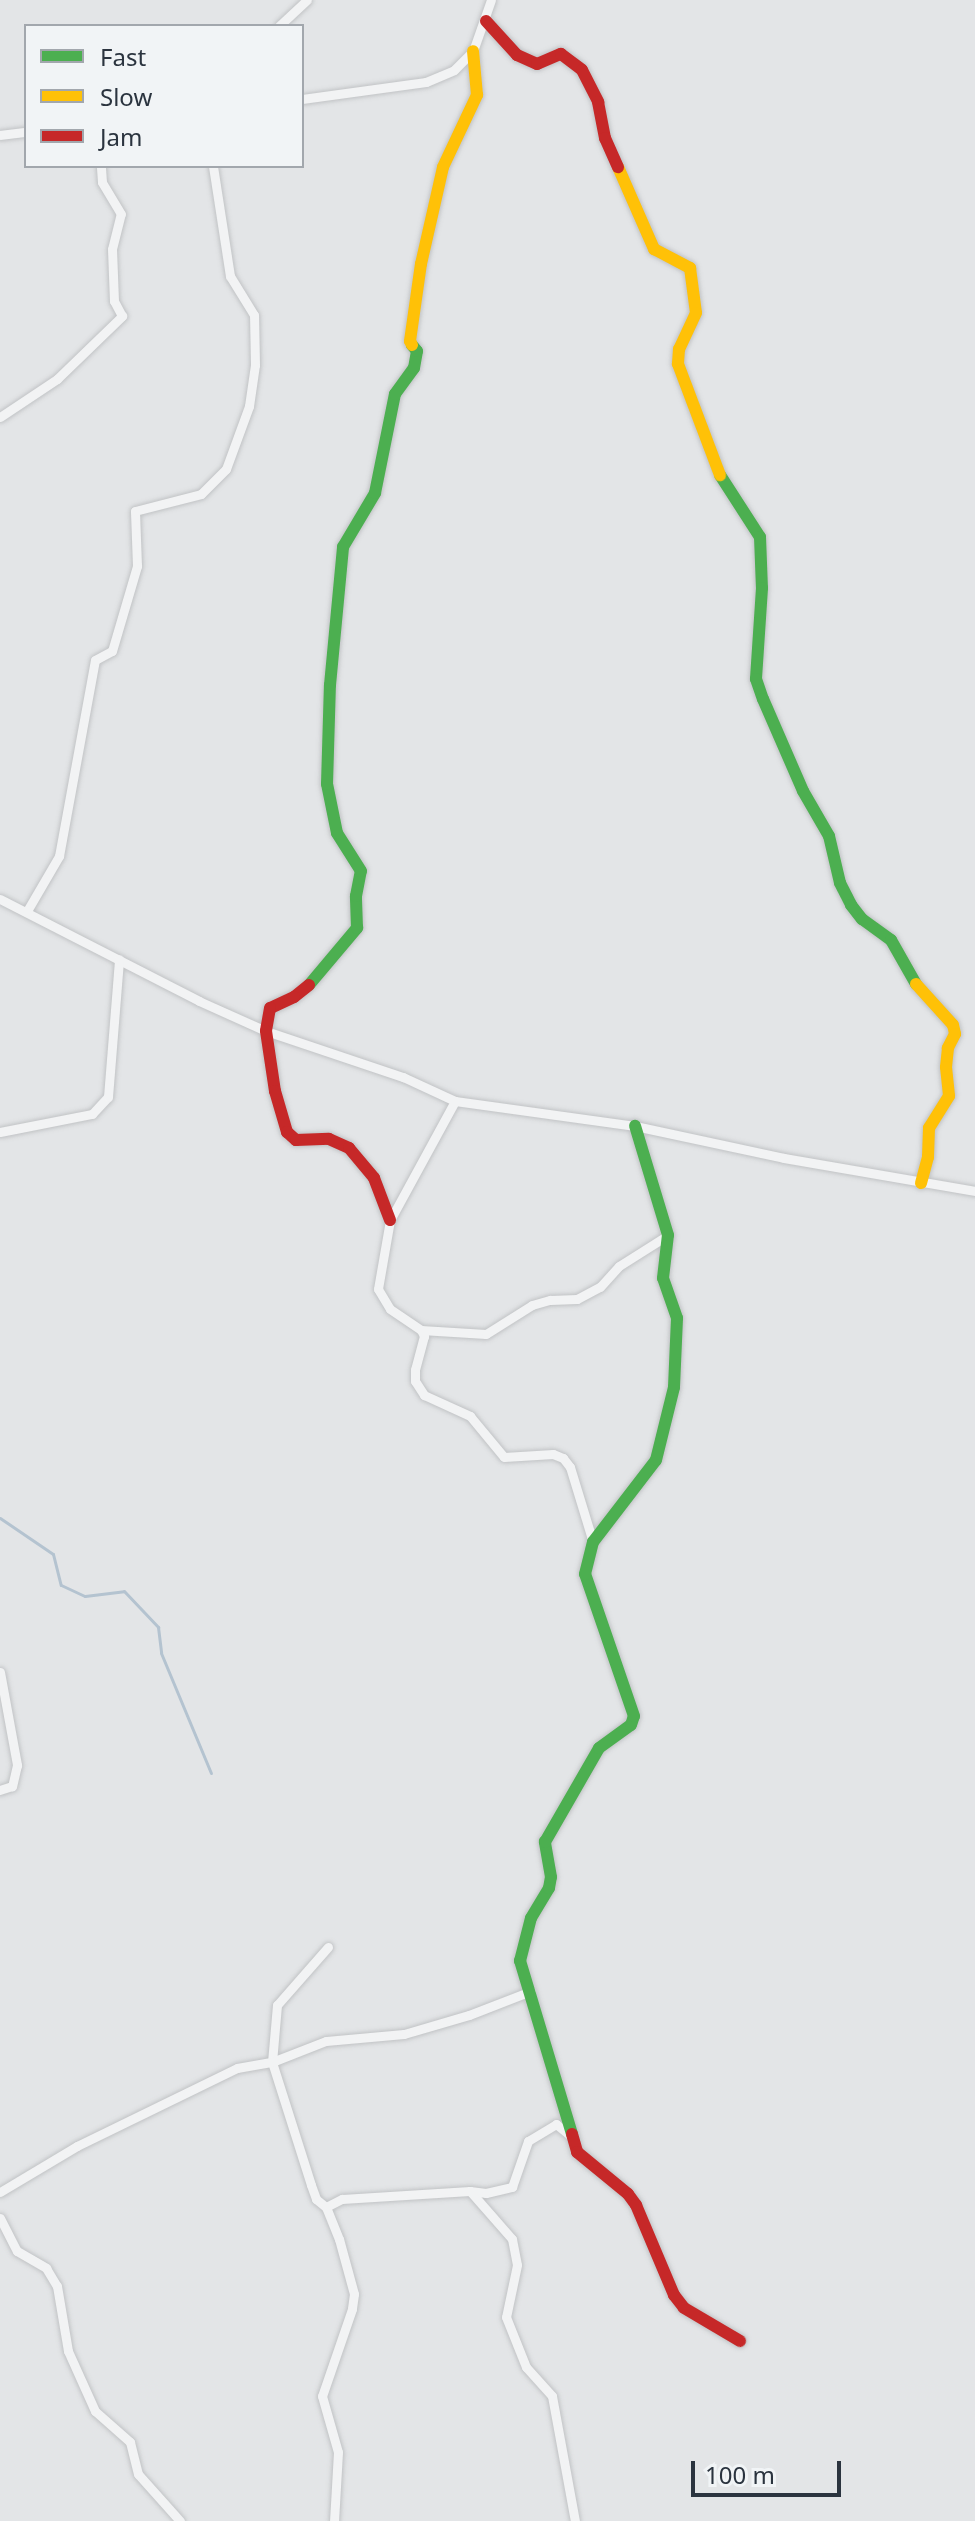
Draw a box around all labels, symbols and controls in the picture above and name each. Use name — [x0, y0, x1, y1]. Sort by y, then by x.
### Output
legend — [24, 24, 304, 168]
text: Fast — [100, 40, 146, 73]
text: Slow — [100, 80, 152, 113]
text: Jam — [100, 120, 142, 153]
scale bar — [695, 2445, 845, 2495]
text: 100 m — [705, 2458, 775, 2491]

